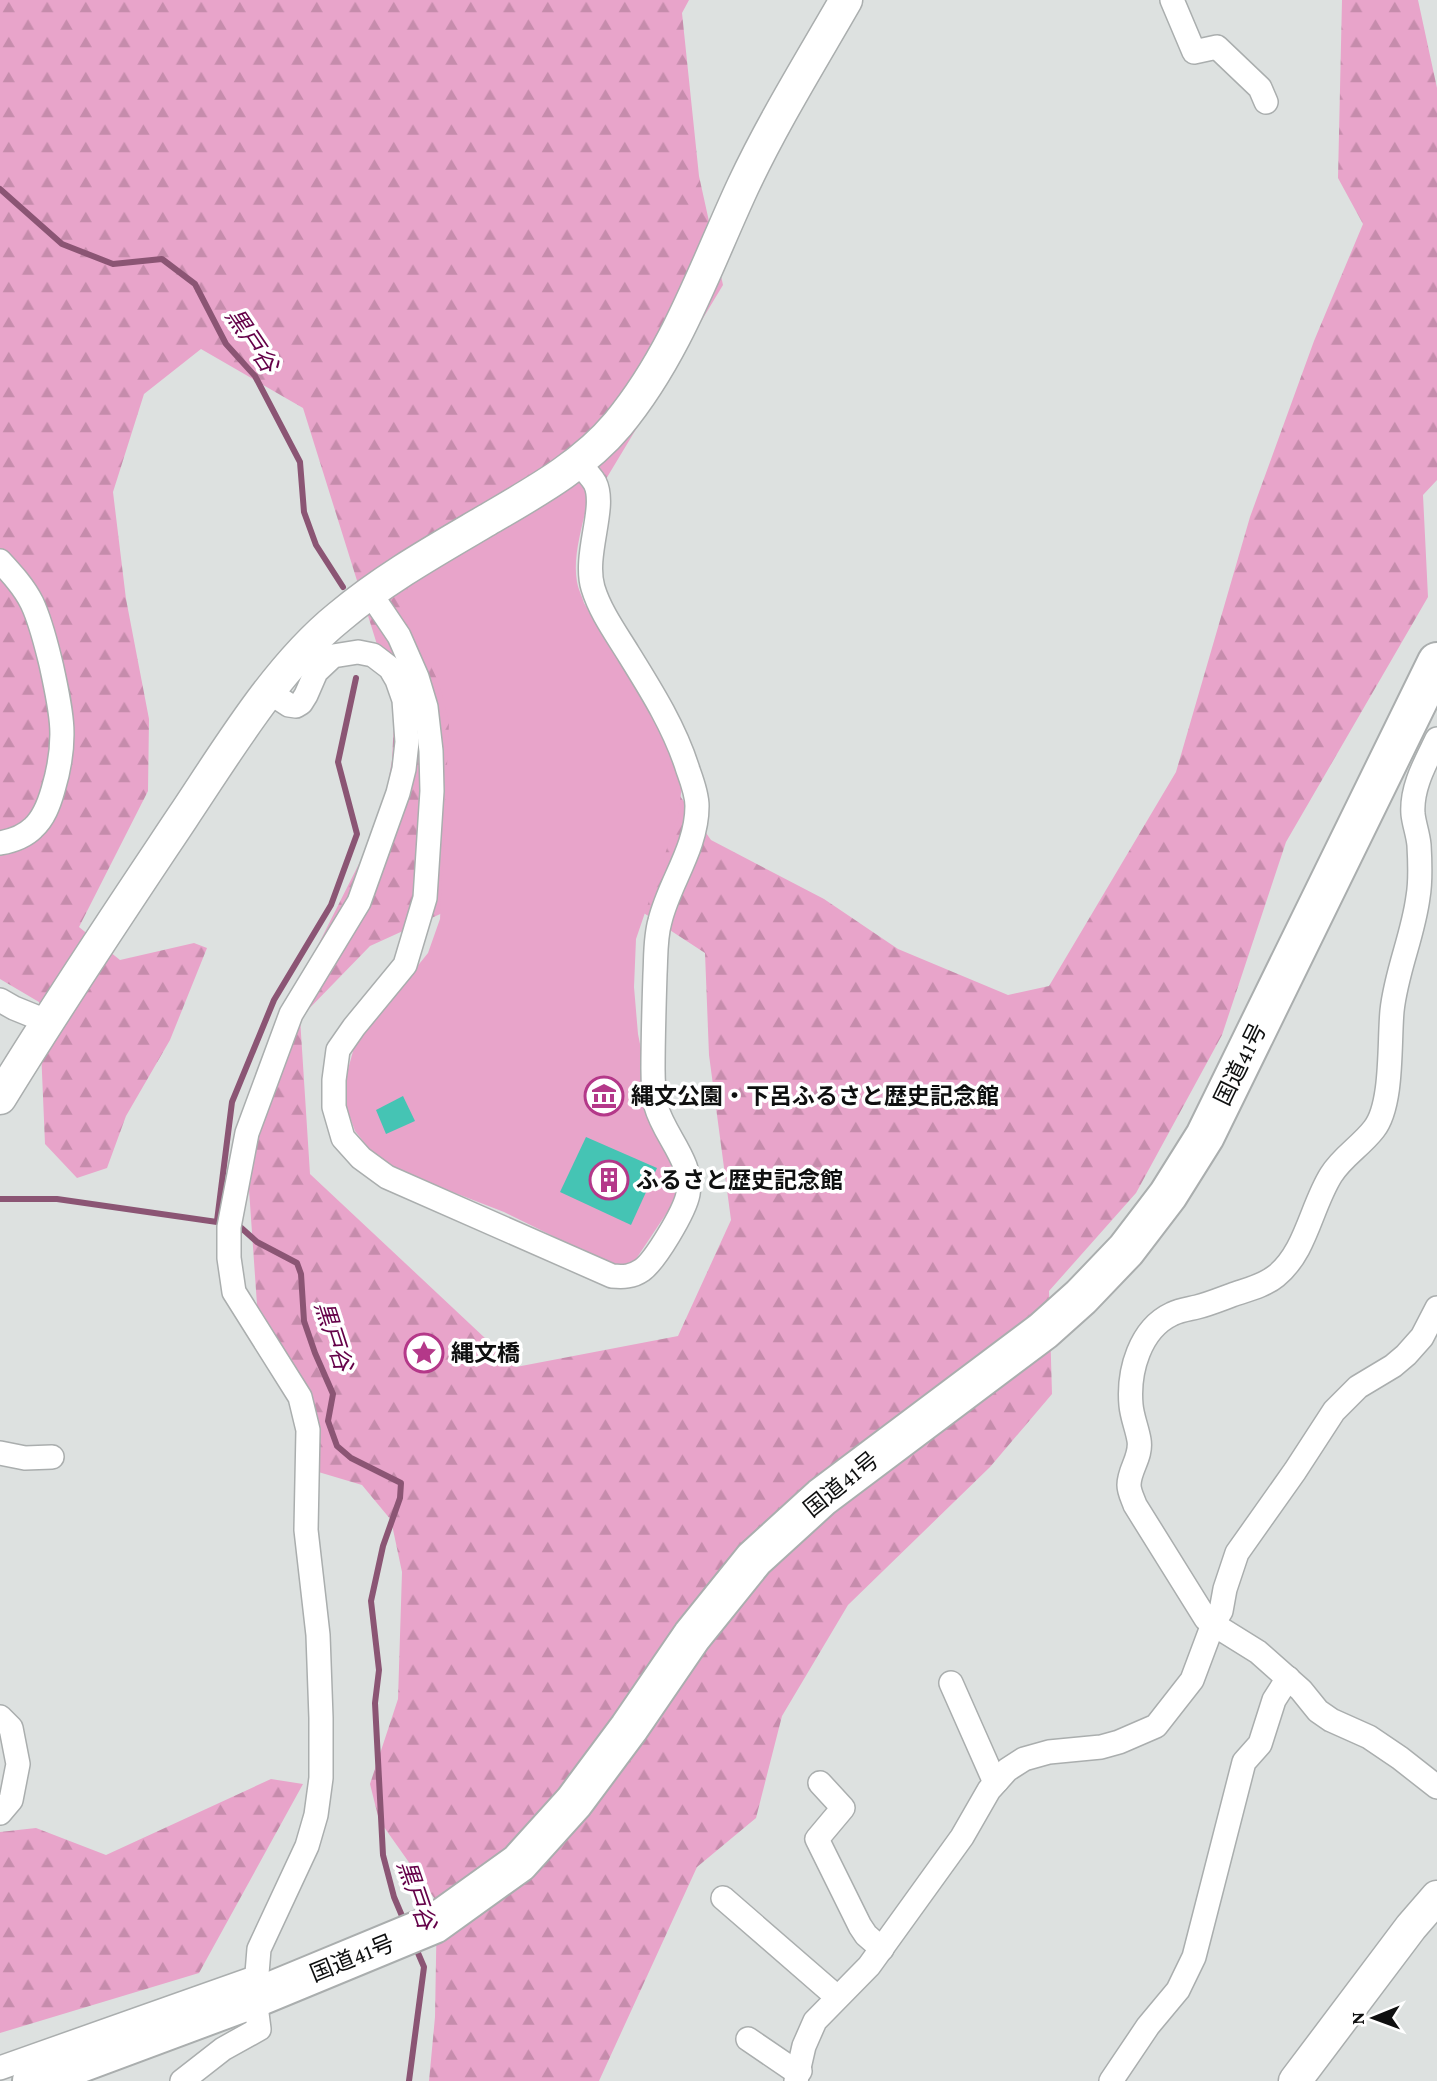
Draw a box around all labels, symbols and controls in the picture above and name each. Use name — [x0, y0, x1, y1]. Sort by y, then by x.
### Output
water label: 黒戸谷 — [221, 303, 284, 379]
street label: 国道41号 — [1209, 1019, 1271, 1109]
museum icon: 縄文公園・下呂ふるさと歴史記念館 — [583, 1075, 625, 1117]
place label: 縄文公園・下呂ふるさと歴史記念館 — [631, 1083, 999, 1109]
building icon: ふるさと歴史記念館 — [588, 1159, 630, 1201]
place label: ふるさと歴史記念館 — [636, 1167, 843, 1193]
water label: 黒戸谷 — [310, 1298, 359, 1376]
place icon: 縄文橋 — [403, 1332, 445, 1374]
place label: 縄文橋 — [451, 1340, 520, 1366]
street label: 国道41号 — [798, 1446, 884, 1522]
water label: 黒戸谷 — [393, 1857, 442, 1935]
street label: 国道41号 — [306, 1929, 398, 1987]
north arrow — [1339, 1983, 1409, 2053]
text: N — [1347, 2012, 1368, 2025]

